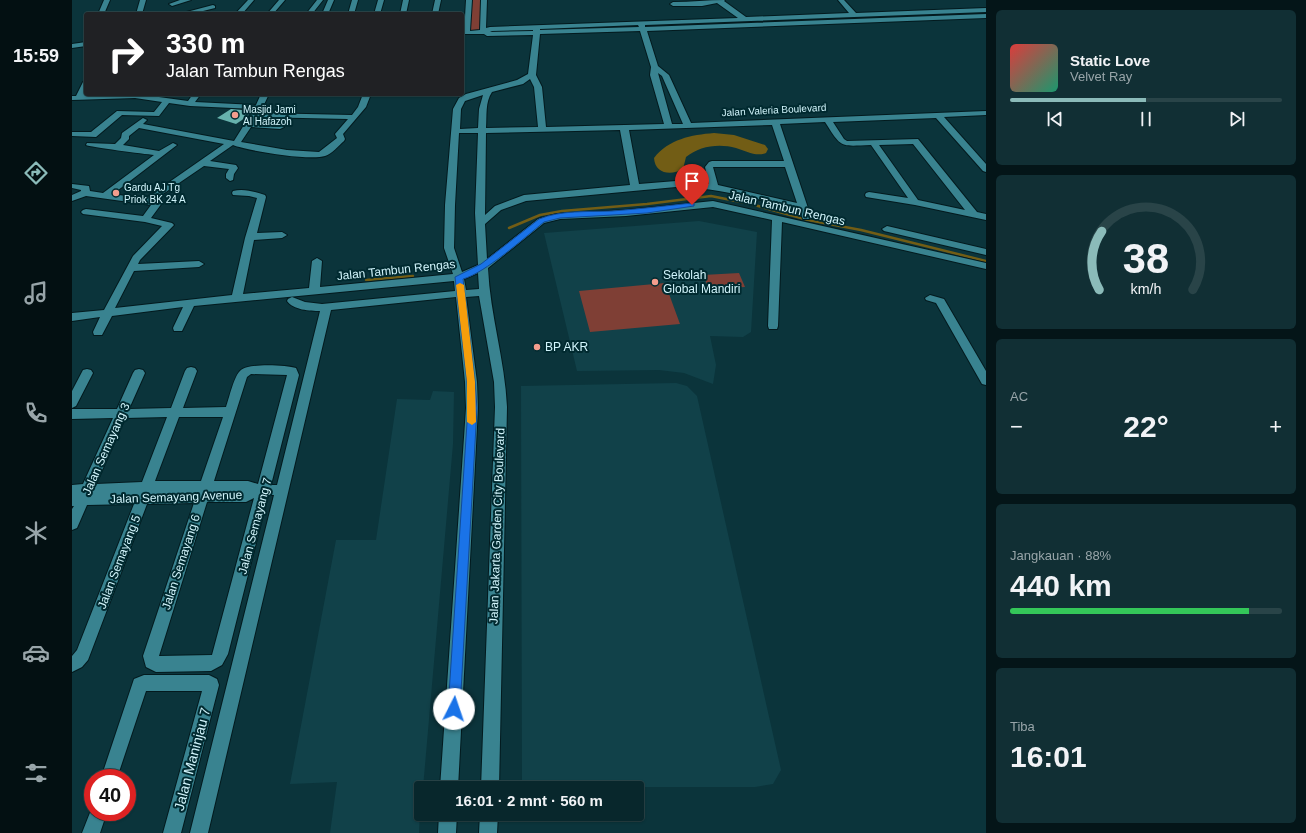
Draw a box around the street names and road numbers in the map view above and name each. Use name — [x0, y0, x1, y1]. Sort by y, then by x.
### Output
street label: Jalan Valeria Boulevard — [721, 102, 827, 118]
street label: Jalan Tambun Rengas — [727, 188, 847, 228]
street label: Jalan Tambun Rengas — [336, 257, 456, 283]
street label: Jalan Semayang 3 — [79, 400, 133, 497]
street label: Jalan Jakarta Garden City Boulevard — [487, 428, 507, 624]
street label: Jalan Semayang 7 — [235, 476, 275, 576]
street label: Jalan Semayang Avenue — [110, 488, 243, 506]
street label: Jalan Semayang 6 — [159, 512, 203, 611]
street label: Jalan Semayang 5 — [95, 513, 143, 611]
street label: Jalan Maninjau 7 — [171, 706, 213, 812]

